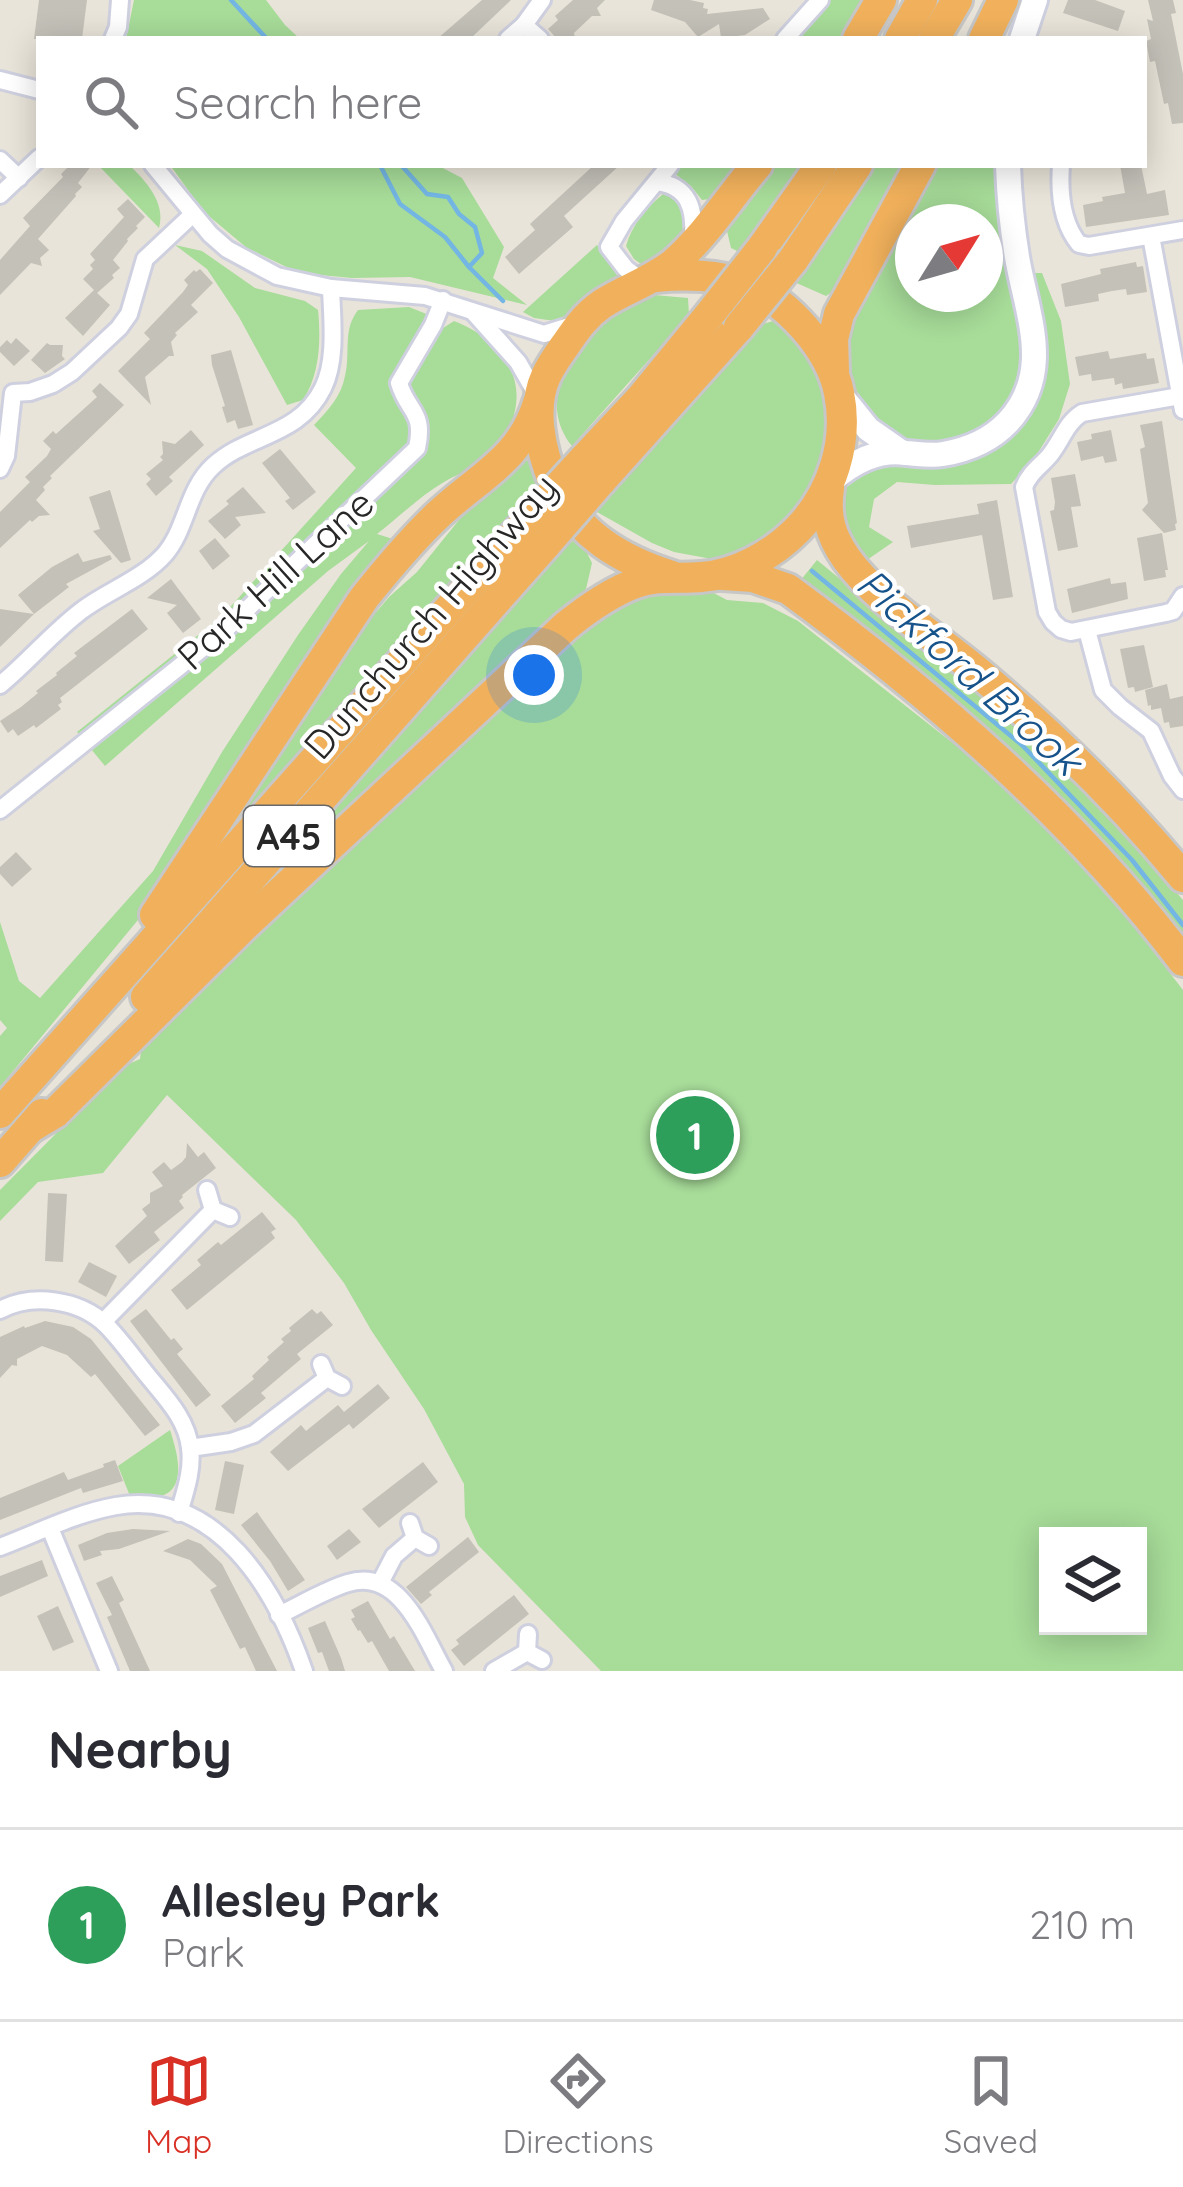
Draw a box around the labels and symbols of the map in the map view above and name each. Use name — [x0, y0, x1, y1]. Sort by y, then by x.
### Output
north arrow — [895, 204, 1003, 312]
street label: Dunchurch Highway — [293, 463, 567, 769]
street label: Park Hill Lane — [167, 478, 383, 680]
water label: Pickford Brook — [846, 556, 1096, 788]
your location — [504, 645, 564, 705]
road number: A45 — [244, 806, 334, 866]
pin: 1 — [656, 1090, 734, 1180]

